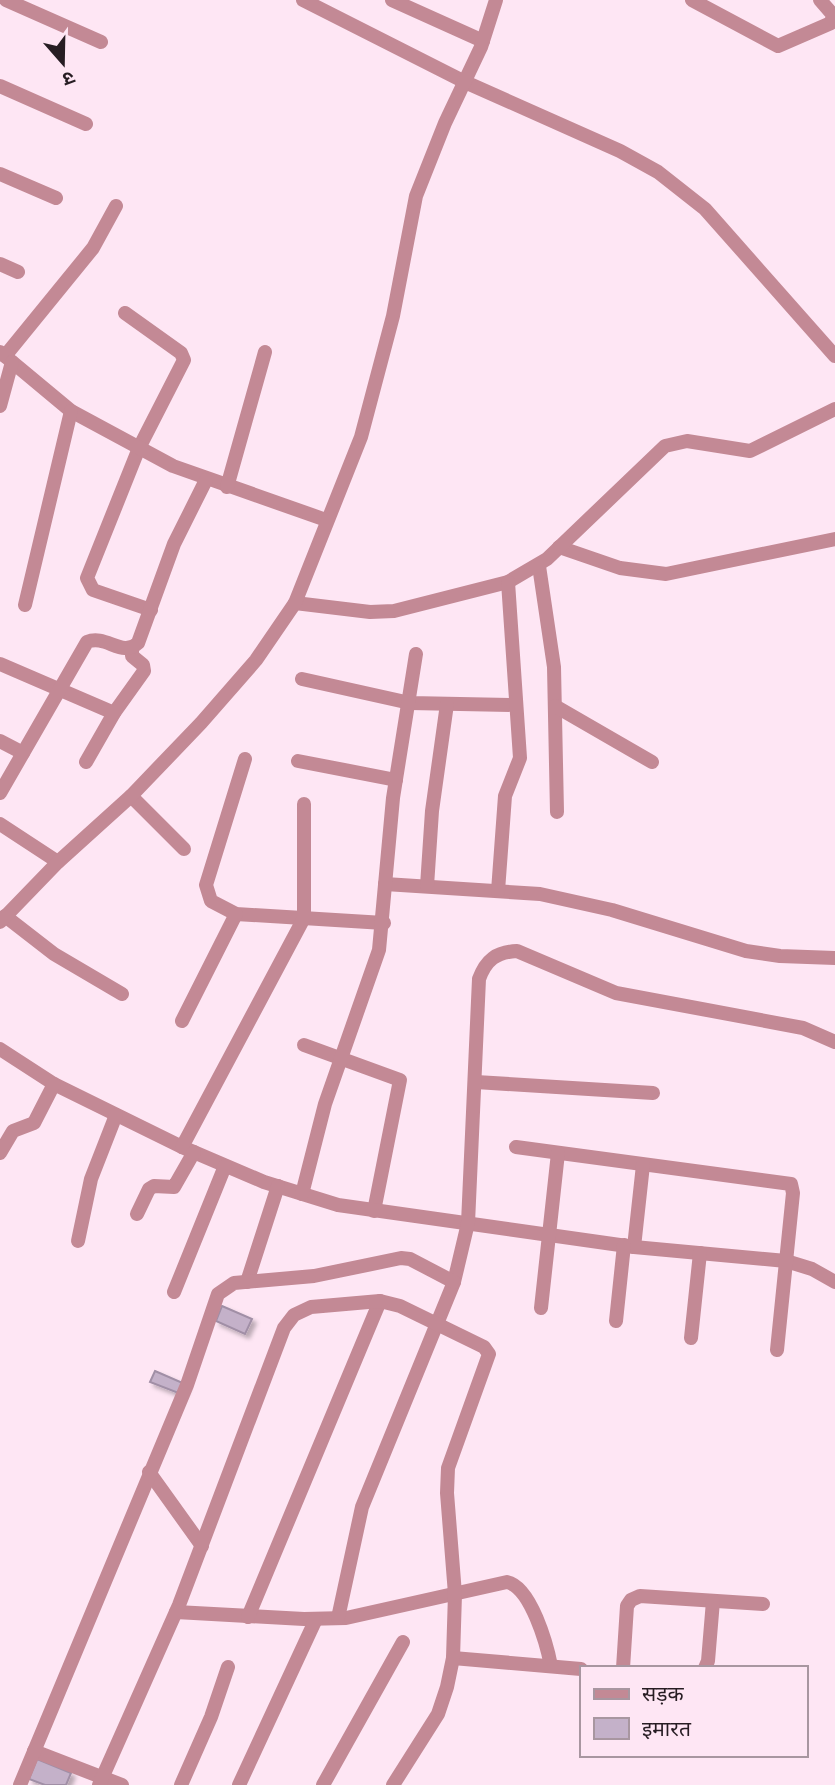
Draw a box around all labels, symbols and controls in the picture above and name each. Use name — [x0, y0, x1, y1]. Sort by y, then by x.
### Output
north arrow — [28, 28, 98, 98]
text: उ — [59, 66, 78, 92]
legend — [580, 1666, 807, 1757]
text: सड़क — [642, 1681, 684, 1706]
text: इमारत — [642, 1716, 692, 1741]

